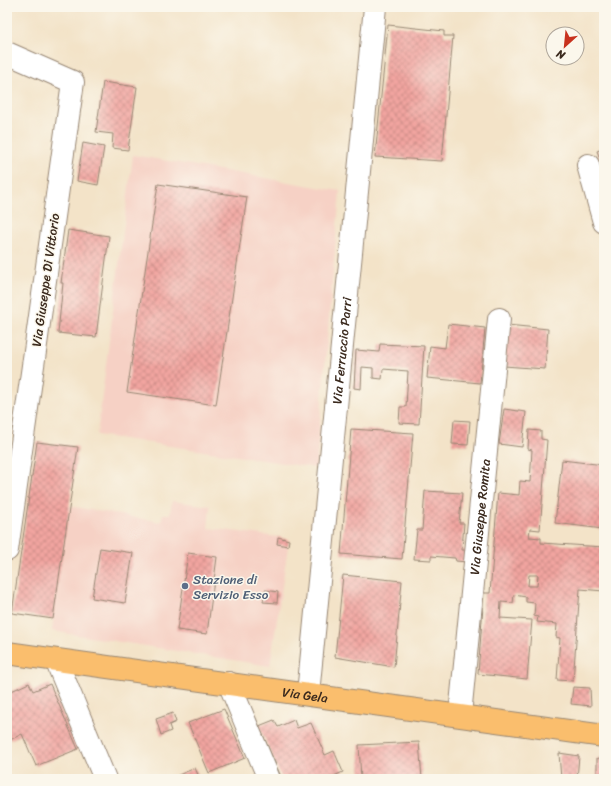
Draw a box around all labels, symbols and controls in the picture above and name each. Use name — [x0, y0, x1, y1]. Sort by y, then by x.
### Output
north arrow — [545, 26, 585, 66]
text: N — [553, 44, 569, 65]
street label: Via Giuseppe Di Vittorio — [25, 211, 66, 348]
street label: Via Ferruccio Parri — [325, 296, 359, 405]
street label: Via Giuseppe Romita — [463, 458, 497, 576]
place label: Stazione di Servizio Esso — [193, 568, 269, 606]
marker: Stazione di Servizio Esso — [180, 581, 190, 591]
street label: Via Gela — [281, 680, 330, 710]

